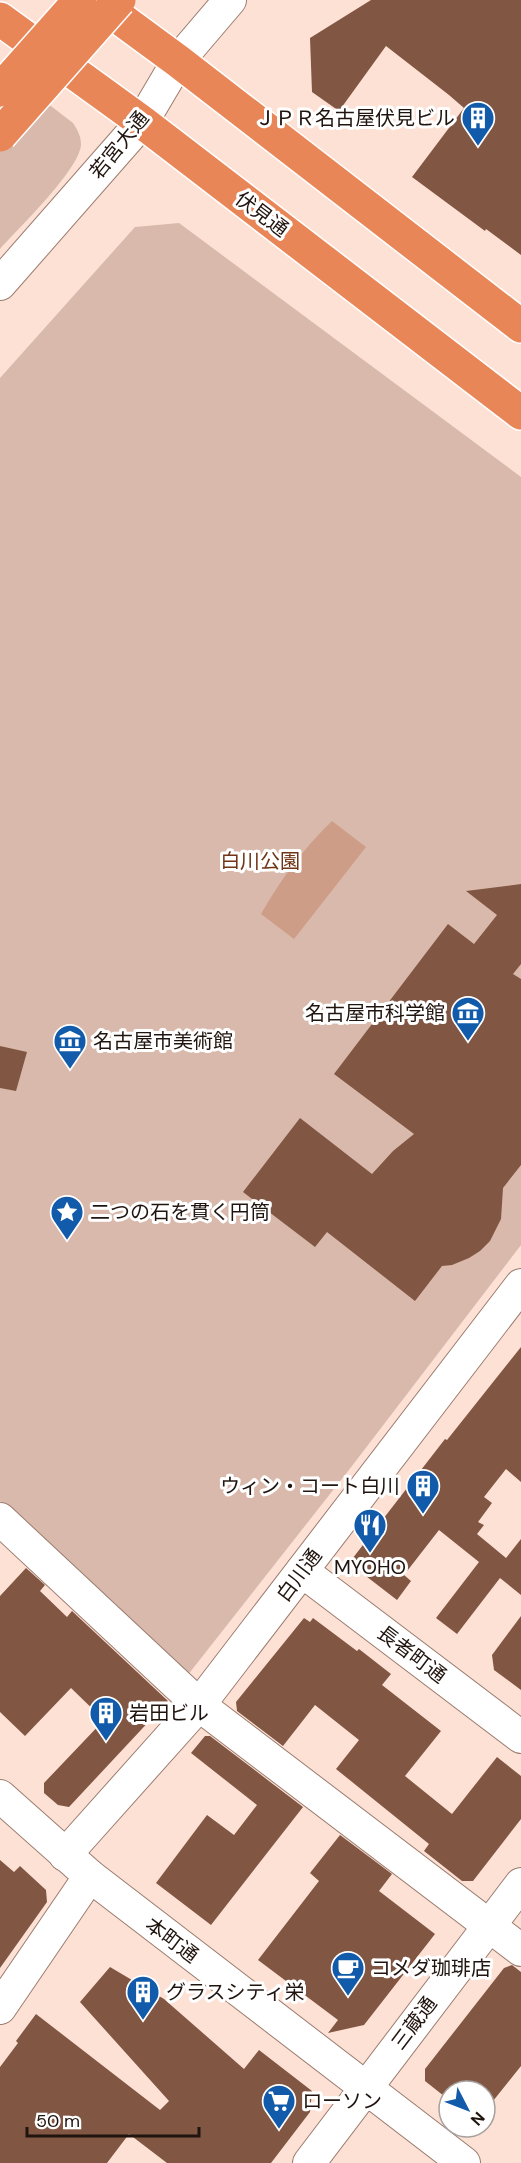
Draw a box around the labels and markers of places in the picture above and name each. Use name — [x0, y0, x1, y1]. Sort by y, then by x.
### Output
building icon: ＪＰＲ名古屋伏見ビル — [460, 100, 496, 147]
place label: ＪＰＲ名古屋伏見ビル — [255, 105, 455, 131]
museum icon: 名古屋市科学館 — [450, 995, 486, 1042]
place label: 名古屋市科学館 — [305, 1000, 445, 1026]
museum icon: 名古屋市美術館 — [52, 1023, 88, 1070]
place label: 名古屋市美術館 — [93, 1028, 233, 1054]
place icon: 二つの石を貫く円筒 — [49, 1194, 85, 1241]
place label: 二つの石を貫く円筒 — [90, 1199, 270, 1225]
building icon: ウィン・コート白川 — [405, 1468, 441, 1515]
place label: ウィン・コート白川 — [220, 1473, 400, 1499]
restaurant icon: MYOHO — [352, 1507, 388, 1554]
place label: MYOHO — [334, 1554, 406, 1580]
building icon: 岩田ビル — [88, 1695, 124, 1742]
place label: 岩田ビル — [129, 1700, 209, 1726]
cafe icon: コメダ珈琲店 — [330, 1950, 366, 1997]
place label: コメダ珈琲店 — [371, 1955, 491, 1981]
building icon: グラスシティ栄 — [125, 1974, 161, 2021]
place label: グラスシティ栄 — [166, 1979, 304, 2005]
supermarket icon: ローソン — [261, 2083, 297, 2130]
place label: ローソン — [302, 2088, 382, 2114]

